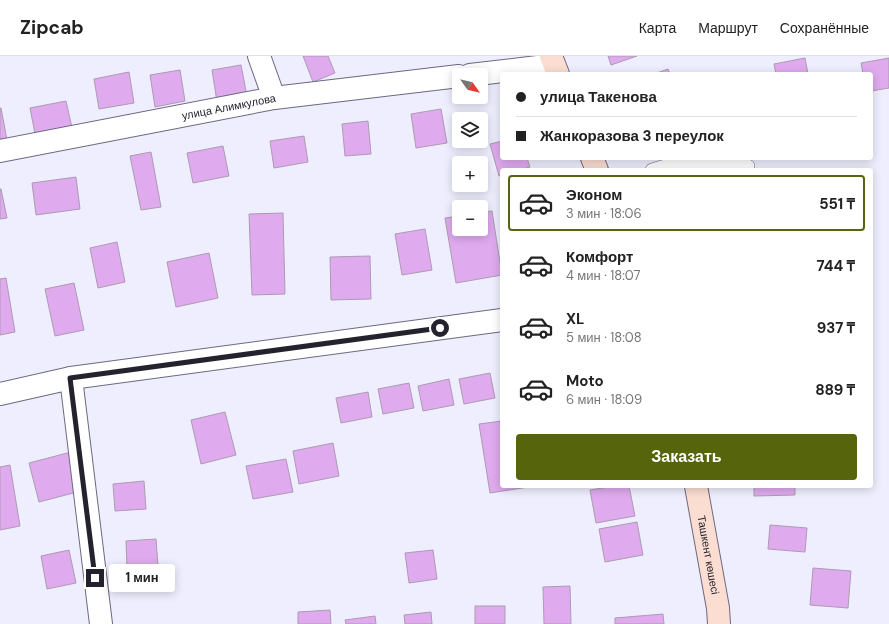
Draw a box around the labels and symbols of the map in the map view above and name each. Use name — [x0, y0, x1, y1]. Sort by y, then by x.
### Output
north arrow — [452, 68, 488, 104]
street label: улица Алимкулова — [181, 91, 278, 123]
route start — [431, 319, 449, 337]
street label: Ташкент көшесі — [694, 514, 722, 596]
callout: 1 мин — [109, 564, 175, 592]
route end — [86, 569, 104, 587]

